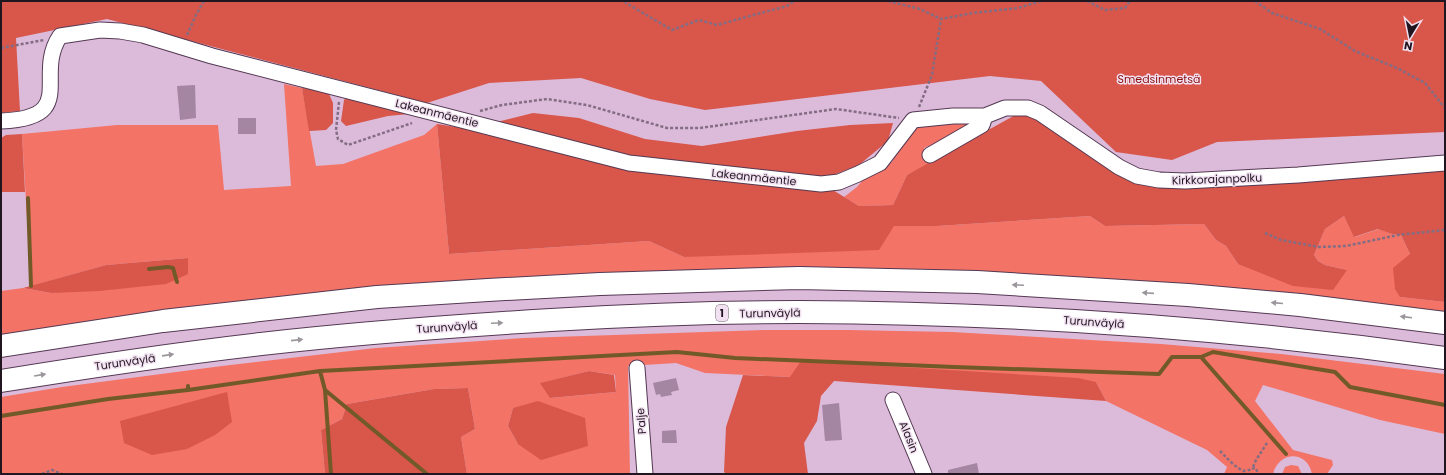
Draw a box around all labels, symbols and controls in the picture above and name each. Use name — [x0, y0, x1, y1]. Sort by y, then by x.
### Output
north arrow — [1390, 16, 1430, 56]
text: N — [1403, 37, 1414, 54]
park label: Smedsinmetsä — [1118, 71, 1200, 87]
street label: Lakeanmäentie — [394, 95, 480, 131]
street label: Lakeanmäentie — [711, 165, 797, 189]
street label: Kirkkorajanpolku — [1172, 169, 1262, 189]
one-way arrow — [1012, 281, 1024, 288]
one-way arrow — [1142, 289, 1154, 296]
one-way arrow — [1271, 300, 1283, 307]
street label: Turunväylä — [739, 304, 801, 322]
road number: 1 — [716, 305, 728, 321]
street label: Turunväylä — [1063, 312, 1125, 332]
one-way arrow — [1400, 314, 1412, 321]
street label: Turunväylä — [416, 317, 478, 337]
one-way arrow — [490, 320, 503, 327]
one-way arrow — [291, 337, 303, 344]
street label: Turunväylä — [94, 350, 156, 374]
one-way arrow — [162, 352, 174, 359]
one-way arrow — [33, 371, 46, 377]
street label: Palje — [632, 407, 650, 435]
street label: Alasin — [895, 419, 923, 455]

